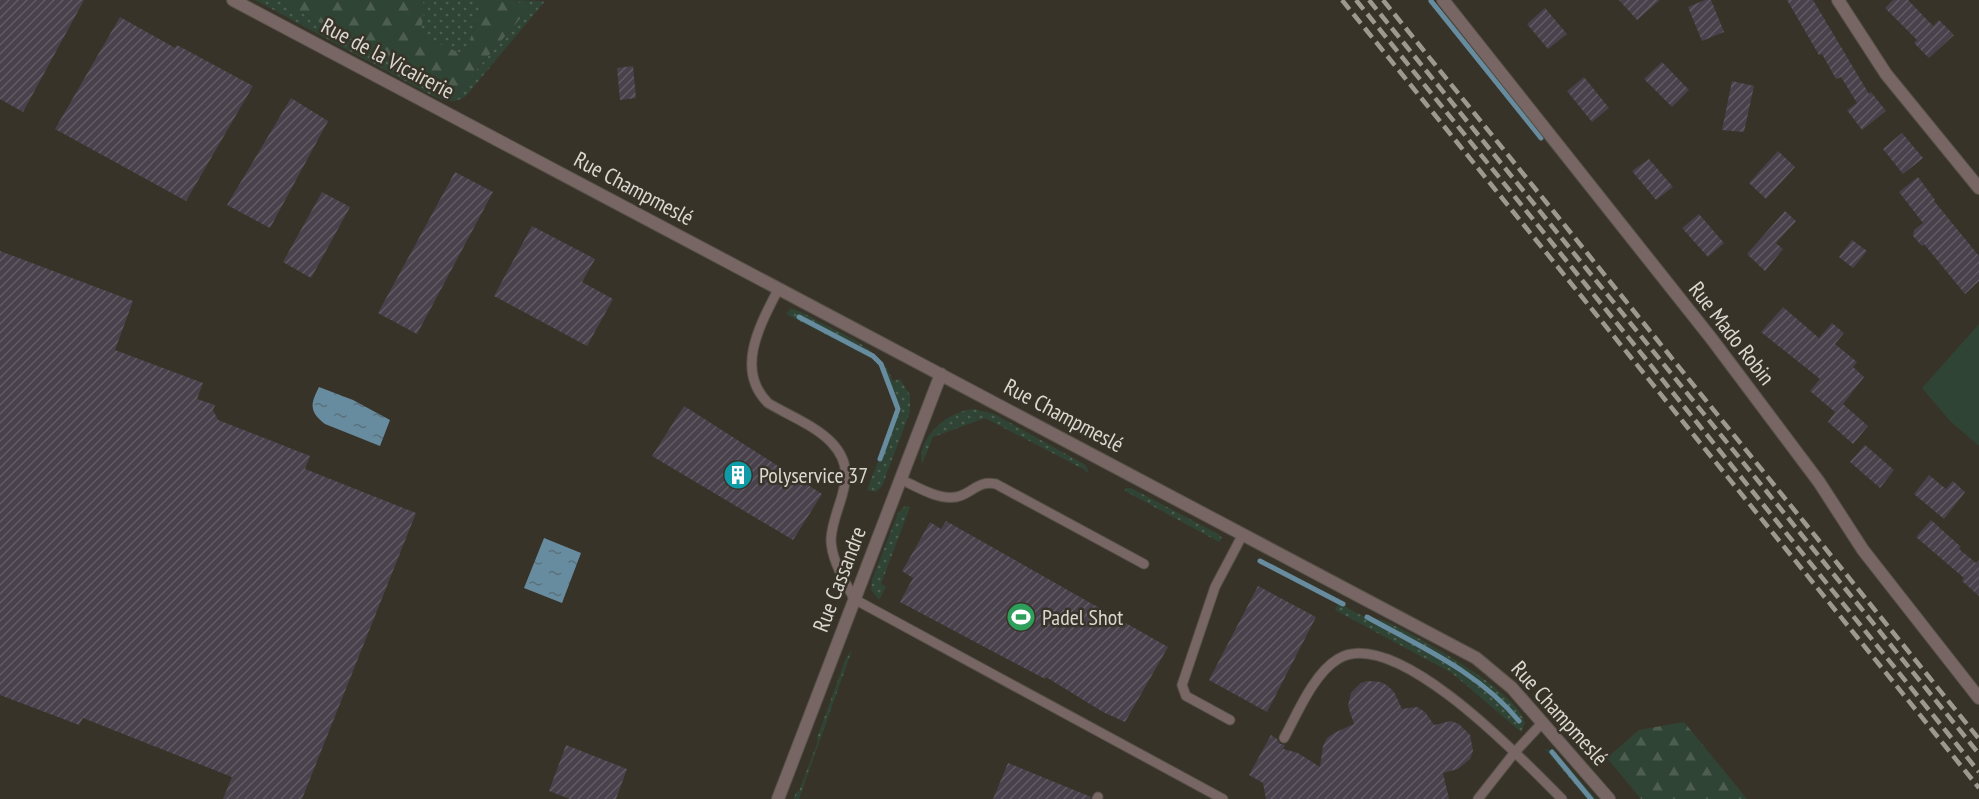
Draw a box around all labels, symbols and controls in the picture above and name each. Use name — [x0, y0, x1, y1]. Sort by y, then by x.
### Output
street label: Rue de la Vicairerie — [317, 11, 459, 105]
street label: Rue Champmeslé — [569, 145, 699, 231]
street label: Rue Mado Robin — [1683, 276, 1781, 390]
street label: Rue Champmeslé — [999, 372, 1129, 458]
building icon: Polyservice 37 — [722, 459, 754, 491]
place label: Polyservice 37 — [759, 461, 868, 489]
street label: Rue Cassandre — [806, 522, 872, 636]
sports icon: Padel Shot — [1005, 601, 1037, 633]
place label: Padel Shot — [1042, 603, 1123, 631]
street label: Rue Champmeslé — [1506, 655, 1614, 771]

